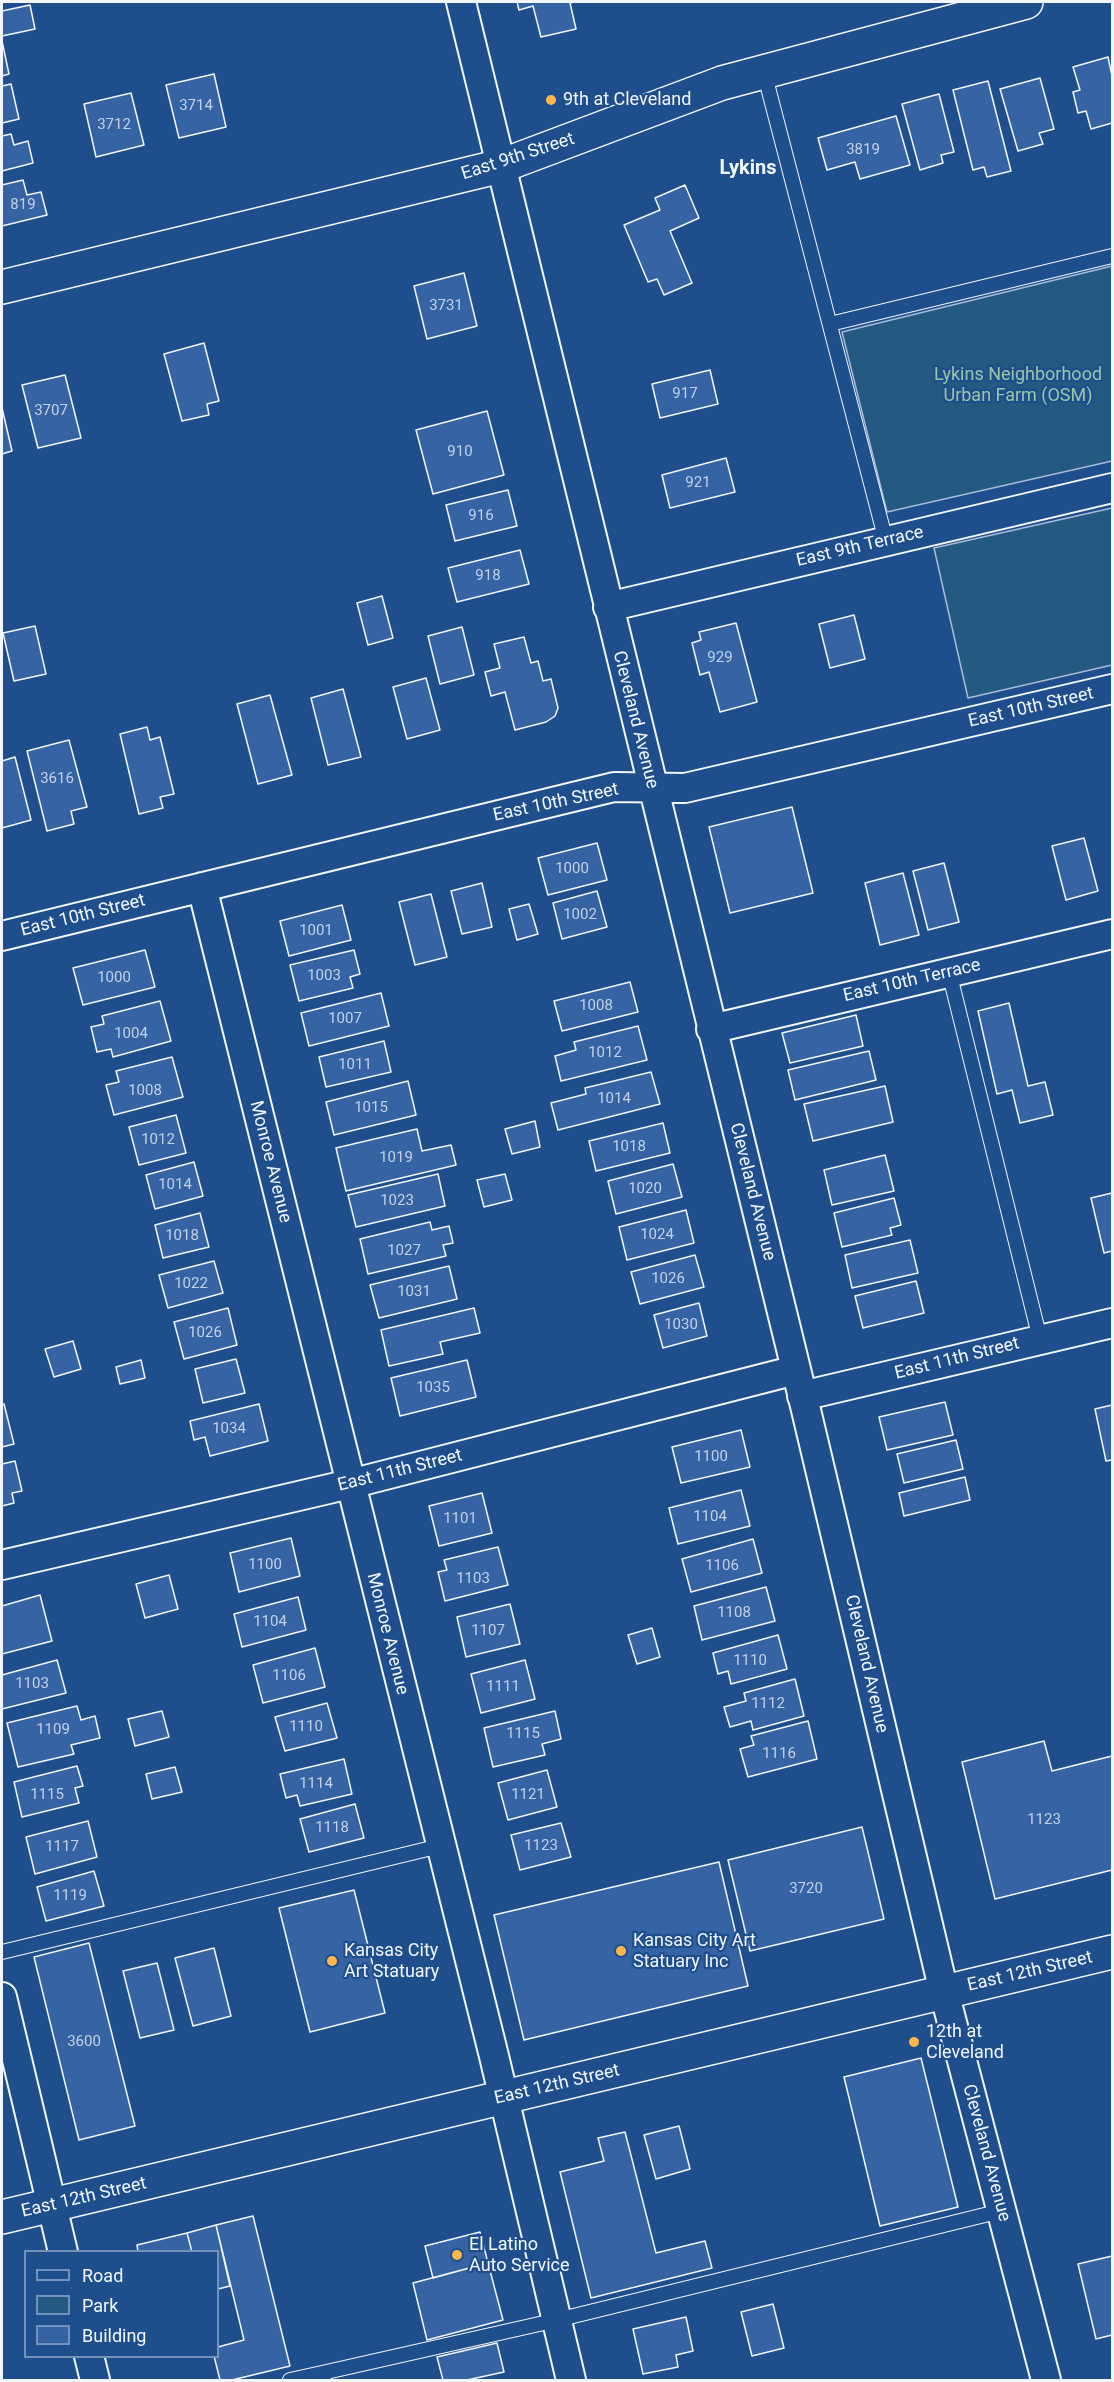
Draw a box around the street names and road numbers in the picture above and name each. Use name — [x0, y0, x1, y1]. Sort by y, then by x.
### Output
street label: East 9th Street — [459, 129, 577, 185]
street label: East 9th Terrace — [794, 522, 926, 572]
street label: Cleveland Avenue — [607, 649, 663, 791]
street label: East 10th Street — [966, 683, 1096, 733]
street label: East 10th Street — [491, 779, 621, 827]
street label: East 10th Street — [18, 890, 148, 942]
street label: East 10th Terrace — [841, 955, 983, 1007]
street label: Monroe Avenue — [244, 1099, 296, 1225]
street label: Cleveland Avenue — [724, 1121, 780, 1263]
street label: East 11th Street — [892, 1333, 1022, 1385]
street label: East 11th Street — [335, 1445, 465, 1497]
street label: Monroe Avenue — [361, 1571, 413, 1697]
street label: Cleveland Avenue — [840, 1593, 892, 1735]
street label: East 12th Street — [965, 1947, 1095, 1997]
street label: East 12th Street — [492, 2060, 622, 2110]
street label: Cleveland Avenue — [957, 2082, 1015, 2224]
street label: East 12th Street — [19, 2173, 149, 2223]

